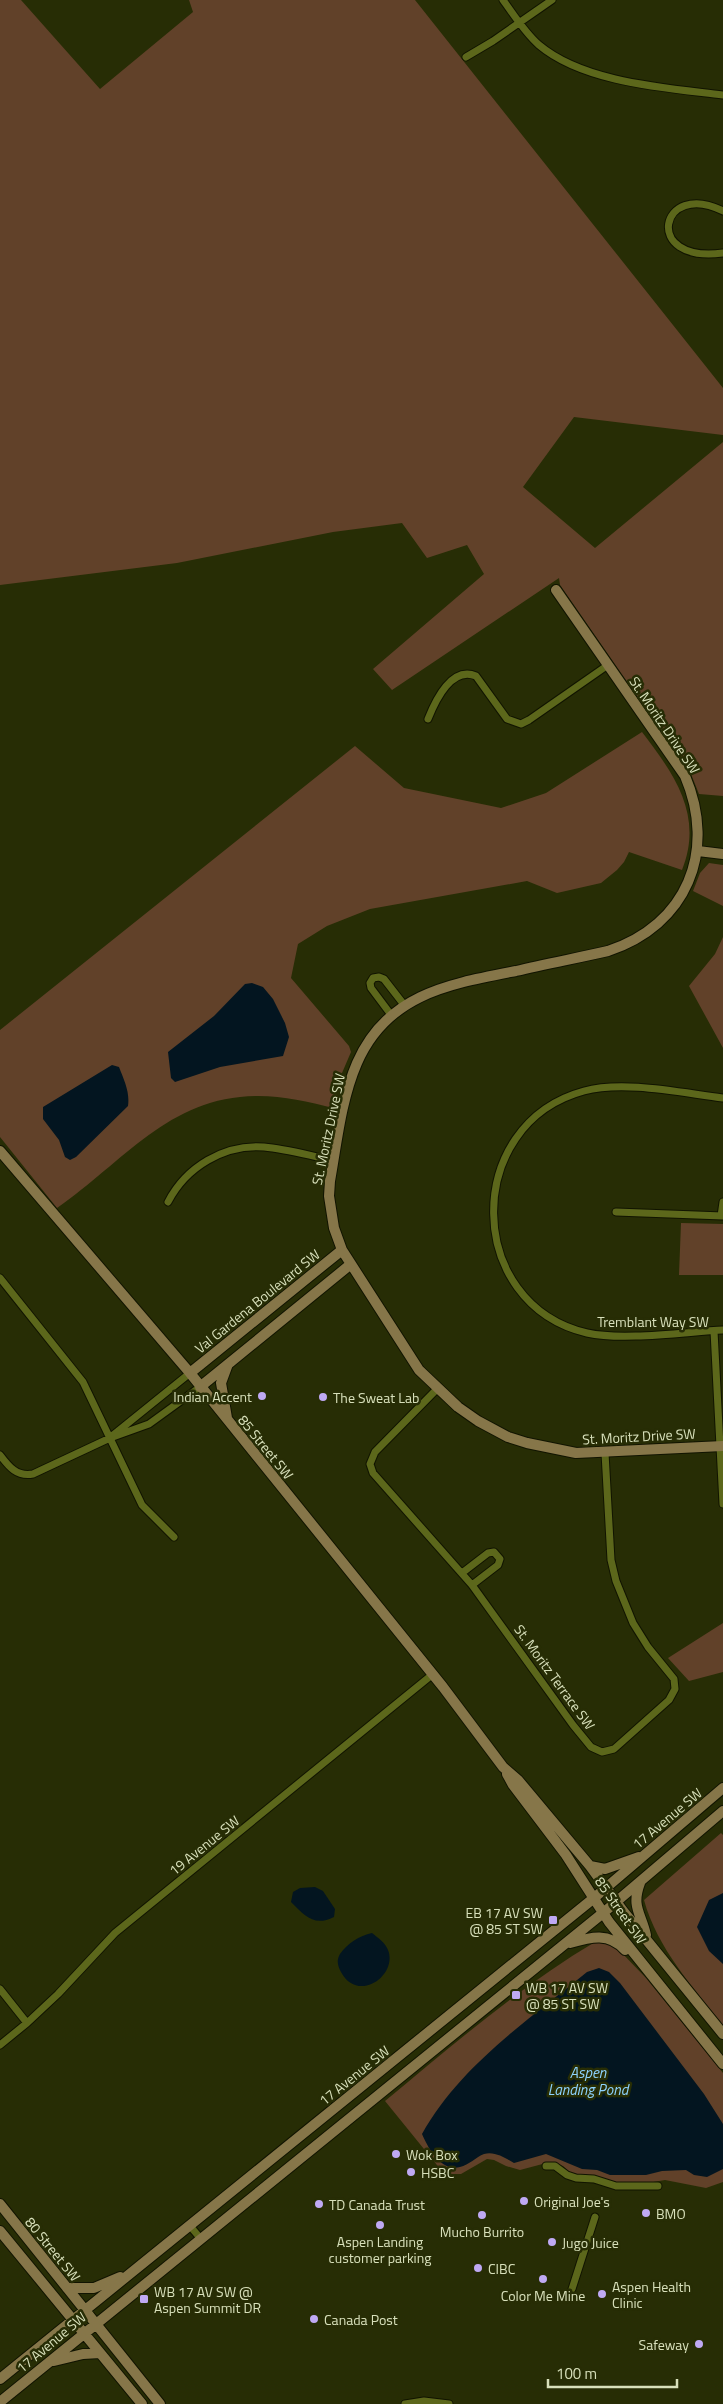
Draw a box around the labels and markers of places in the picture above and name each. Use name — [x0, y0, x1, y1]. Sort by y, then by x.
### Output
place label: Indian Accent — [173, 1386, 252, 1407]
place label: The Sweat Lab — [333, 1387, 419, 1408]
marker: Indian Accent — [256, 1390, 268, 1402]
marker: The Sweat Lab — [317, 1391, 329, 1403]
place label: EB 17 AV SW @ 85 ST SW — [466, 1902, 543, 1939]
marker: EB 17 AV SW @ 85 ST SW — [547, 1914, 559, 1926]
place label: WB 17 AV SW @ 85 ST SW — [526, 1977, 608, 2014]
marker: WB 17 AV SW @ 85 ST SW — [510, 1989, 522, 2001]
place label: Wok Box — [406, 2144, 458, 2165]
marker: Wok Box — [390, 2148, 402, 2160]
place label: HSBC — [421, 2162, 455, 2183]
marker: HSBC — [405, 2166, 417, 2178]
place label: Original Joe's — [534, 2191, 610, 2212]
place label: TD Canada Trust — [329, 2194, 425, 2215]
marker: Original Joe's — [518, 2195, 530, 2207]
marker: TD Canada Trust — [313, 2198, 325, 2210]
place label: BMO — [656, 2203, 686, 2224]
marker: BMO — [640, 2207, 652, 2219]
marker: Mucho Burrito — [476, 2209, 488, 2221]
marker: Aspen Landing customer parking — [374, 2219, 386, 2231]
place label: Mucho Burrito — [440, 2221, 524, 2242]
place label: Aspen Landing customer parking — [329, 2231, 431, 2268]
place label: Jugo Juice — [562, 2232, 619, 2253]
marker: Jugo Juice — [546, 2236, 558, 2248]
place label: CIBC — [488, 2258, 516, 2279]
marker: CIBC — [472, 2262, 484, 2274]
marker: Color Me Mine — [537, 2273, 549, 2285]
place label: Aspen Health Clinic — [612, 2276, 691, 2313]
place label: WB 17 AV SW @ Aspen Summit DR — [154, 2281, 261, 2318]
place label: Color Me Mine — [501, 2285, 585, 2306]
marker: Aspen Health Clinic — [596, 2288, 608, 2300]
marker: WB 17 AV SW @ Aspen Summit DR — [138, 2293, 150, 2305]
place label: Canada Post — [324, 2309, 398, 2330]
marker: Canada Post — [308, 2313, 320, 2325]
place label: Safeway — [639, 2334, 689, 2355]
marker: Safeway — [693, 2338, 705, 2350]

